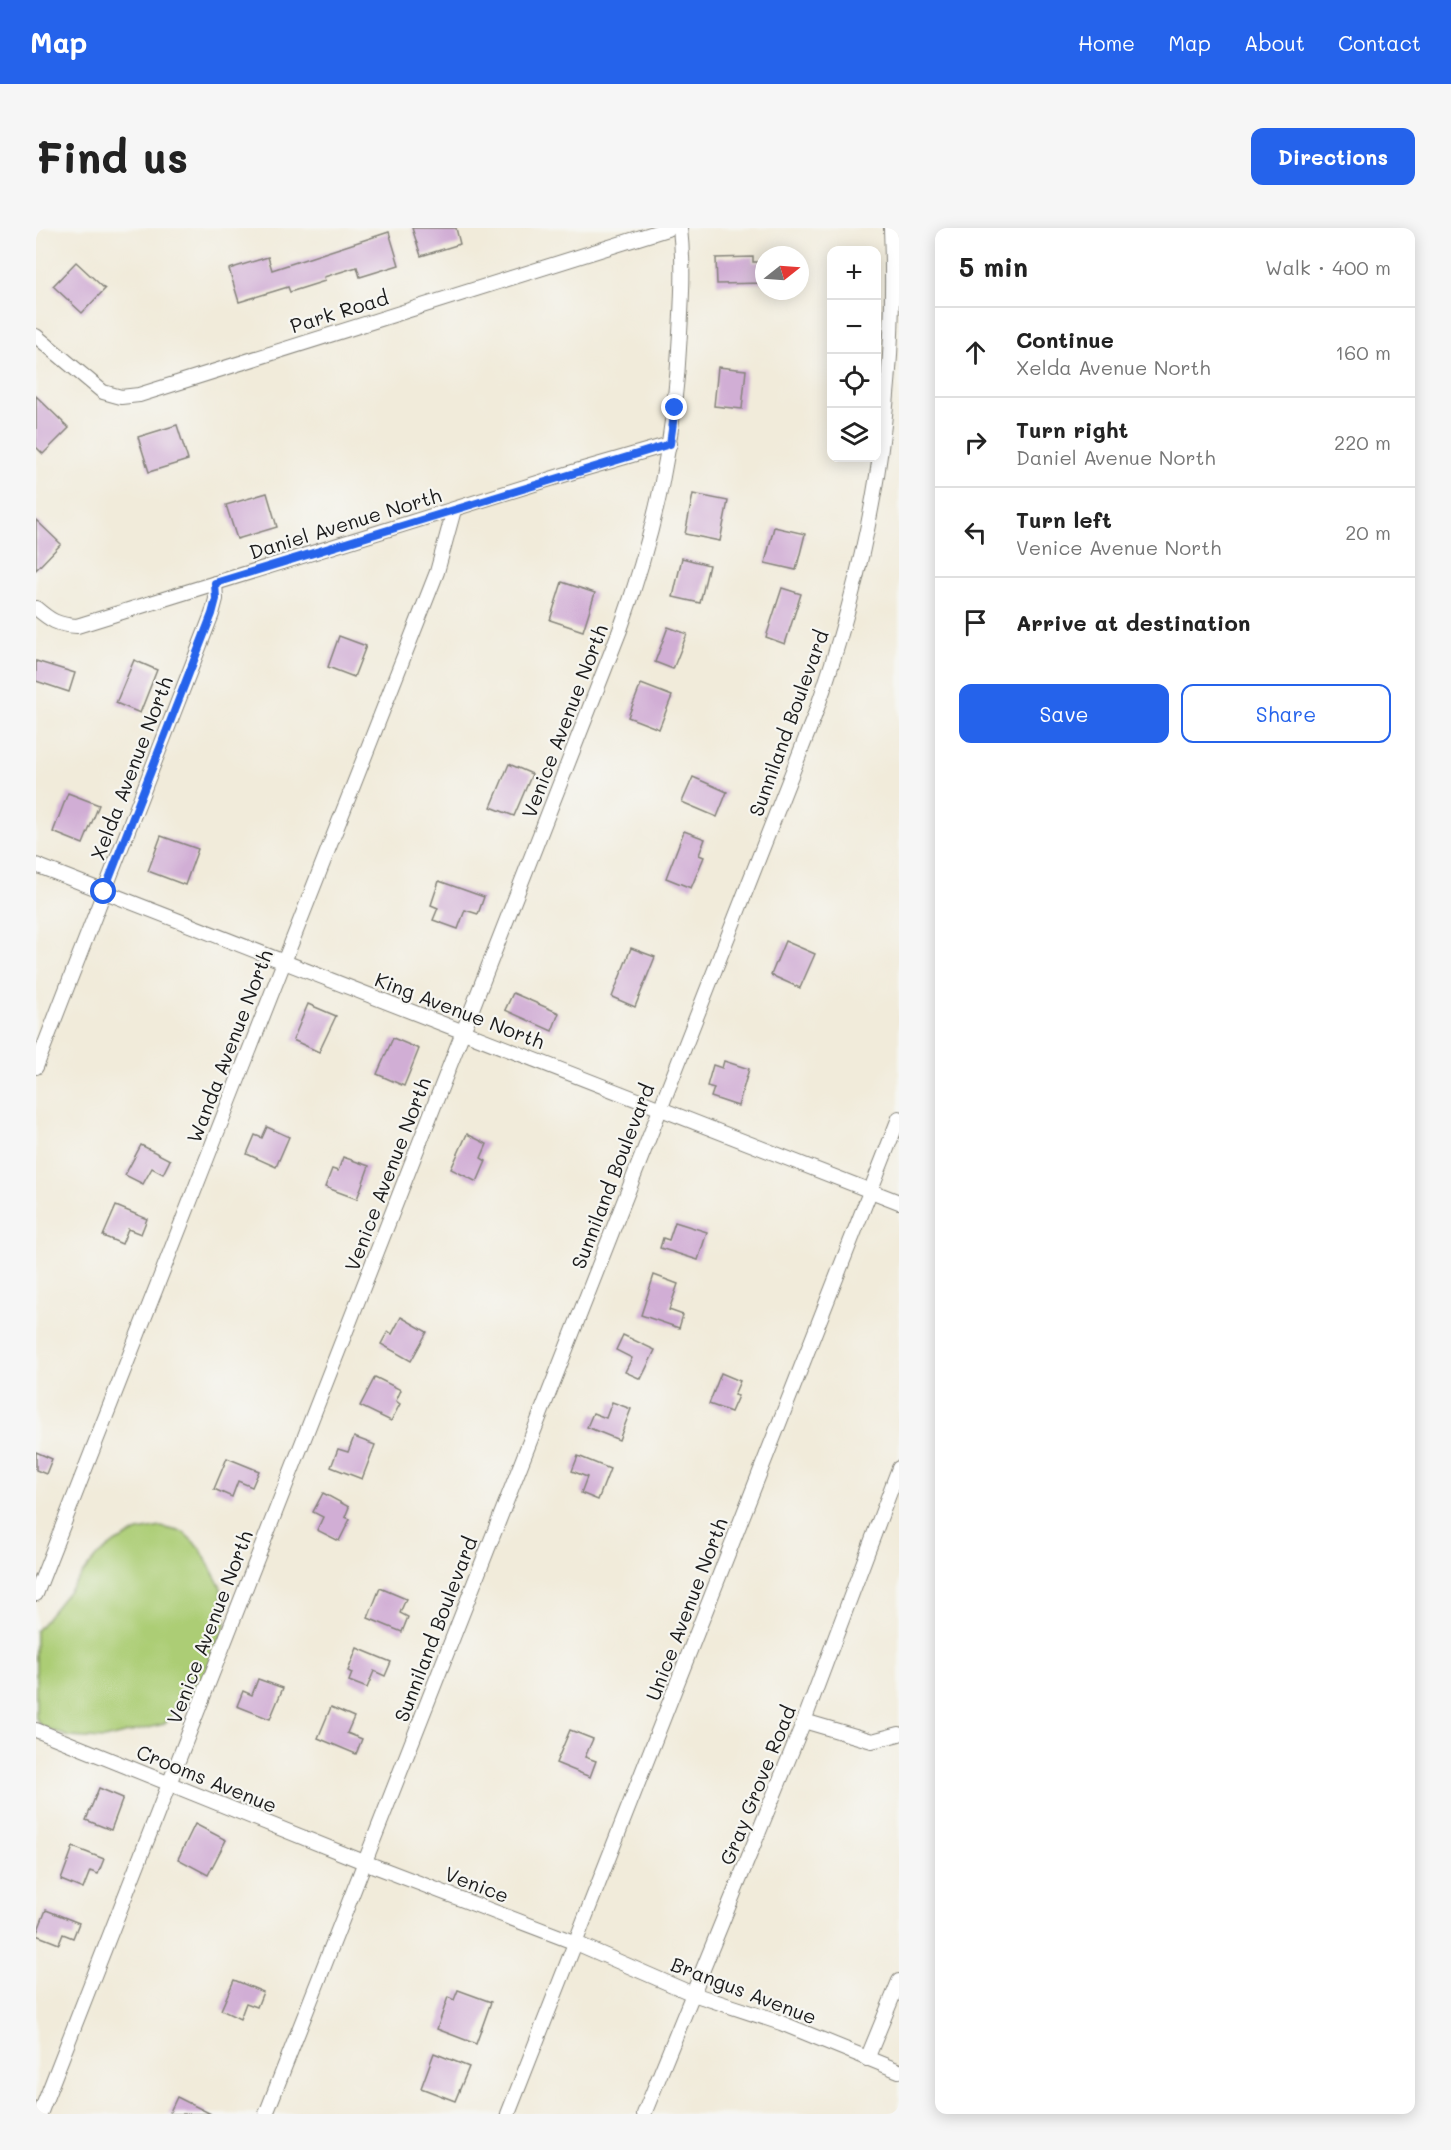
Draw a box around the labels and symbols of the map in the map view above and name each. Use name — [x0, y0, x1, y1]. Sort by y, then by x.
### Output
north arrow — [755, 246, 809, 300]
street label: Park Road — [287, 284, 391, 338]
route end — [661, 394, 687, 420]
street label: Daniel Avenue North — [246, 481, 444, 565]
street label: Venice Avenue North — [515, 620, 613, 822]
street label: Sunniland Boulevard — [742, 626, 834, 820]
street label: Xelda Avenue North — [84, 673, 178, 863]
route start — [90, 878, 116, 904]
street label: Wanda Avenue North — [180, 946, 278, 1146]
street label: King Avenue North — [371, 966, 549, 1054]
street label: Venice Avenue North — [338, 1073, 436, 1275]
street label: Sunniland Boulevard — [565, 1080, 659, 1272]
street label: Unice Avenue North — [639, 1514, 733, 1704]
street label: Venice Avenue North — [160, 1526, 258, 1728]
street label: Sunniland Boulevard — [388, 1533, 482, 1725]
street label: Gray Grove Road — [713, 1701, 801, 1869]
street label: Crooms Avenue — [133, 1738, 281, 1818]
street label: Venice — [441, 1860, 513, 1908]
street label: Brangus Avenue — [668, 1950, 820, 2030]

